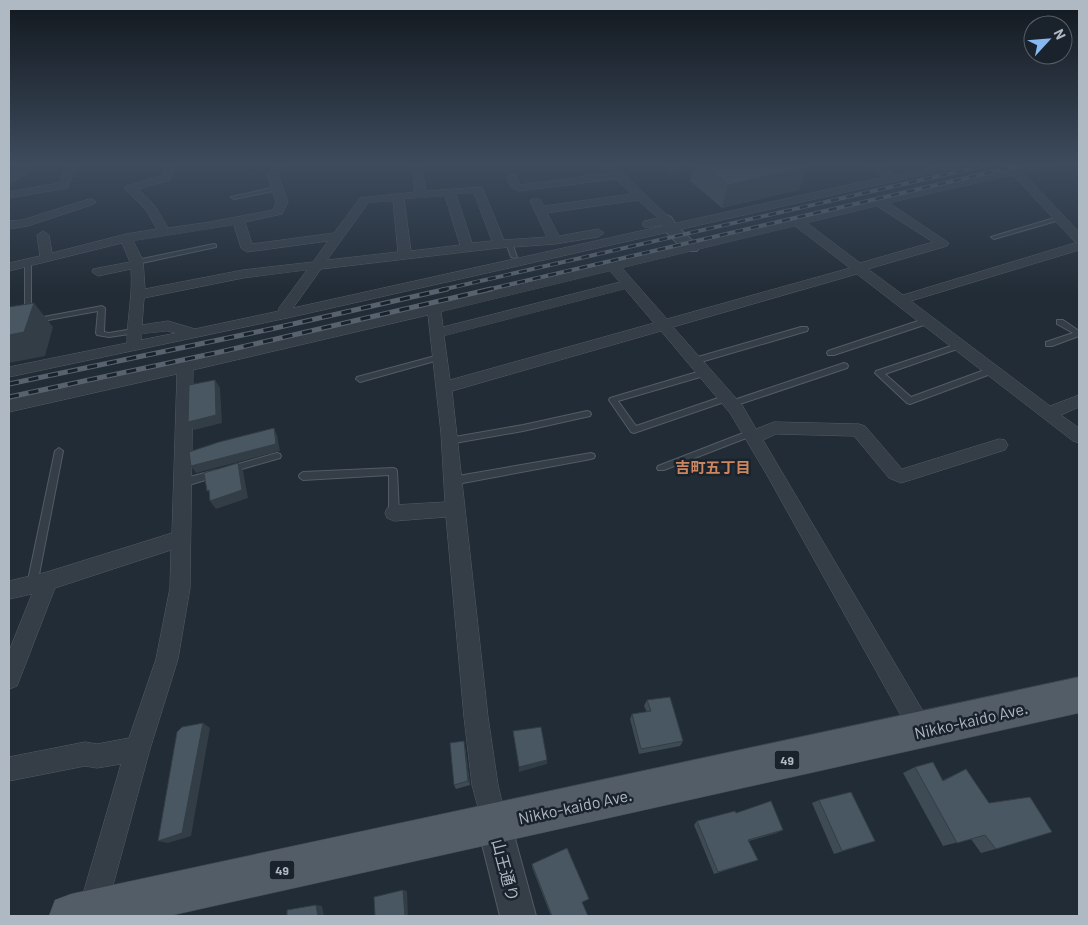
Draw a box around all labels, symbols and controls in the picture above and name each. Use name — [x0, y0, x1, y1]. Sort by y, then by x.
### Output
north arrow — [1023, 15, 1073, 65]
text: N — [1050, 26, 1070, 42]
district label: 吉町五丁目 — [675, 458, 751, 476]
street label: Nikko-kaido Ave. — [913, 698, 1029, 742]
road number: 49 — [774, 750, 800, 770]
street label: Nikko-kaido Ave. — [516, 785, 634, 827]
street label: 山王通り — [489, 837, 523, 903]
road number: 49 — [270, 860, 294, 880]

